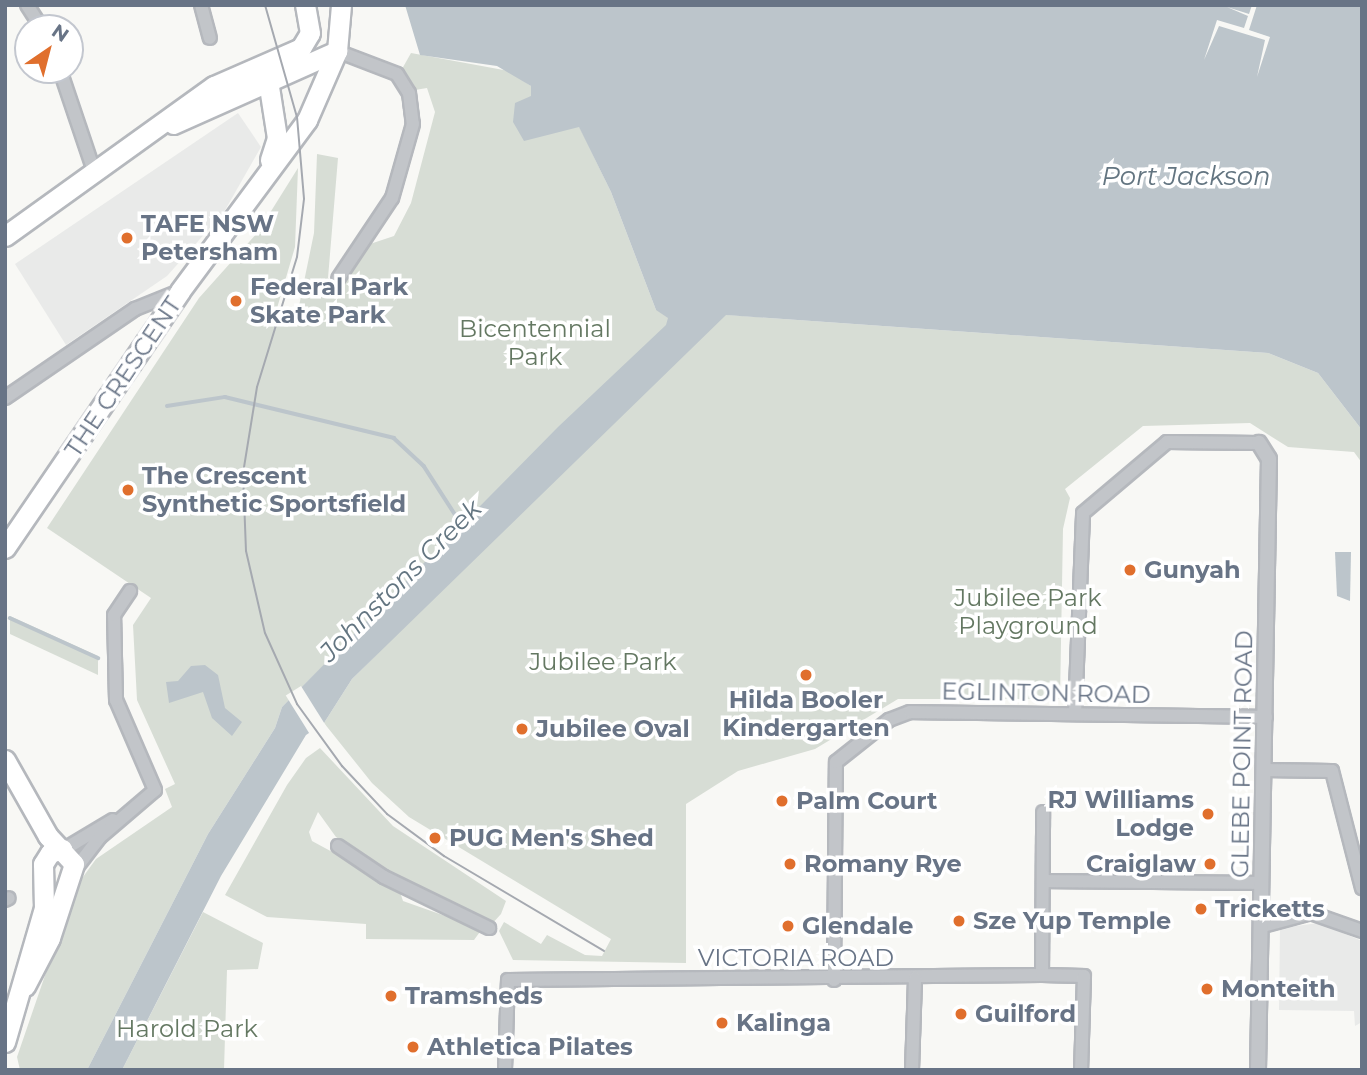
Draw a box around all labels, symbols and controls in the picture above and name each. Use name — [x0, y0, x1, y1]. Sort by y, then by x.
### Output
north arrow — [14, 14, 84, 84]
text: N — [47, 19, 73, 47]
water label: Port Jackson — [1101, 161, 1271, 193]
place label: TAFE NSW Petersham — [141, 210, 278, 266]
marker: TAFE NSW Petersham — [119, 230, 135, 246]
place label: Federal Park Skate Park — [250, 273, 408, 329]
street label: THE CRESCENT — [59, 291, 187, 463]
marker: Federal Park Skate Park — [228, 293, 244, 309]
park label: Bicentennial Park — [459, 315, 611, 371]
place label: The Crescent Synthetic Sportsfield — [142, 462, 406, 518]
marker: The Crescent Synthetic Sportsfield — [120, 482, 136, 498]
water label: Johnstons Creek — [314, 494, 488, 668]
place label: Gunyah — [1144, 556, 1241, 584]
marker: Gunyah — [1122, 562, 1138, 578]
park label: Jubilee Park Playground — [954, 584, 1102, 640]
street label: GLEBE POINT ROAD — [1225, 630, 1259, 878]
park label: Jubilee Park — [529, 648, 677, 676]
marker: Hilda Booler Kindergarten — [798, 667, 814, 683]
street label: EGLINTON ROAD — [941, 677, 1151, 709]
place label: Hilda Booler Kindergarten — [722, 686, 890, 742]
place label: Jubilee Oval — [536, 715, 690, 743]
marker: Jubilee Oval — [514, 721, 530, 737]
place label: RJ Williams Lodge — [1047, 786, 1194, 842]
place label: Palm Court — [796, 787, 937, 815]
marker: Palm Court — [774, 793, 790, 809]
marker: RJ Williams Lodge — [1200, 806, 1216, 822]
place label: PUG Men's Shed — [449, 824, 654, 852]
marker: PUG Men's Shed — [427, 830, 443, 846]
place label: Romany Rye — [804, 850, 962, 878]
place label: Craiglaw — [1086, 850, 1196, 878]
marker: Romany Rye — [782, 856, 798, 872]
marker: Craiglaw — [1202, 856, 1218, 872]
place label: Tricketts — [1215, 895, 1325, 923]
marker: Tricketts — [1193, 901, 1209, 917]
place label: Sze Yup Temple — [973, 907, 1171, 935]
place label: Glendale — [802, 912, 913, 940]
marker: Sze Yup Temple — [951, 913, 967, 929]
marker: Glendale — [780, 918, 796, 934]
street label: VICTORIA ROAD — [698, 944, 894, 972]
place label: Monteith — [1221, 975, 1336, 1003]
marker: Monteith — [1199, 981, 1215, 997]
place label: Tramsheds — [405, 982, 543, 1010]
marker: Tramsheds — [383, 988, 399, 1004]
place label: Guilford — [975, 1000, 1076, 1028]
marker: Guilford — [953, 1006, 969, 1022]
place label: Kalinga — [736, 1009, 831, 1037]
park label: Harold Park — [116, 1015, 258, 1043]
marker: Kalinga — [714, 1015, 730, 1031]
place label: Athletica Pilates — [427, 1033, 633, 1061]
marker: Athletica Pilates — [405, 1039, 421, 1055]

